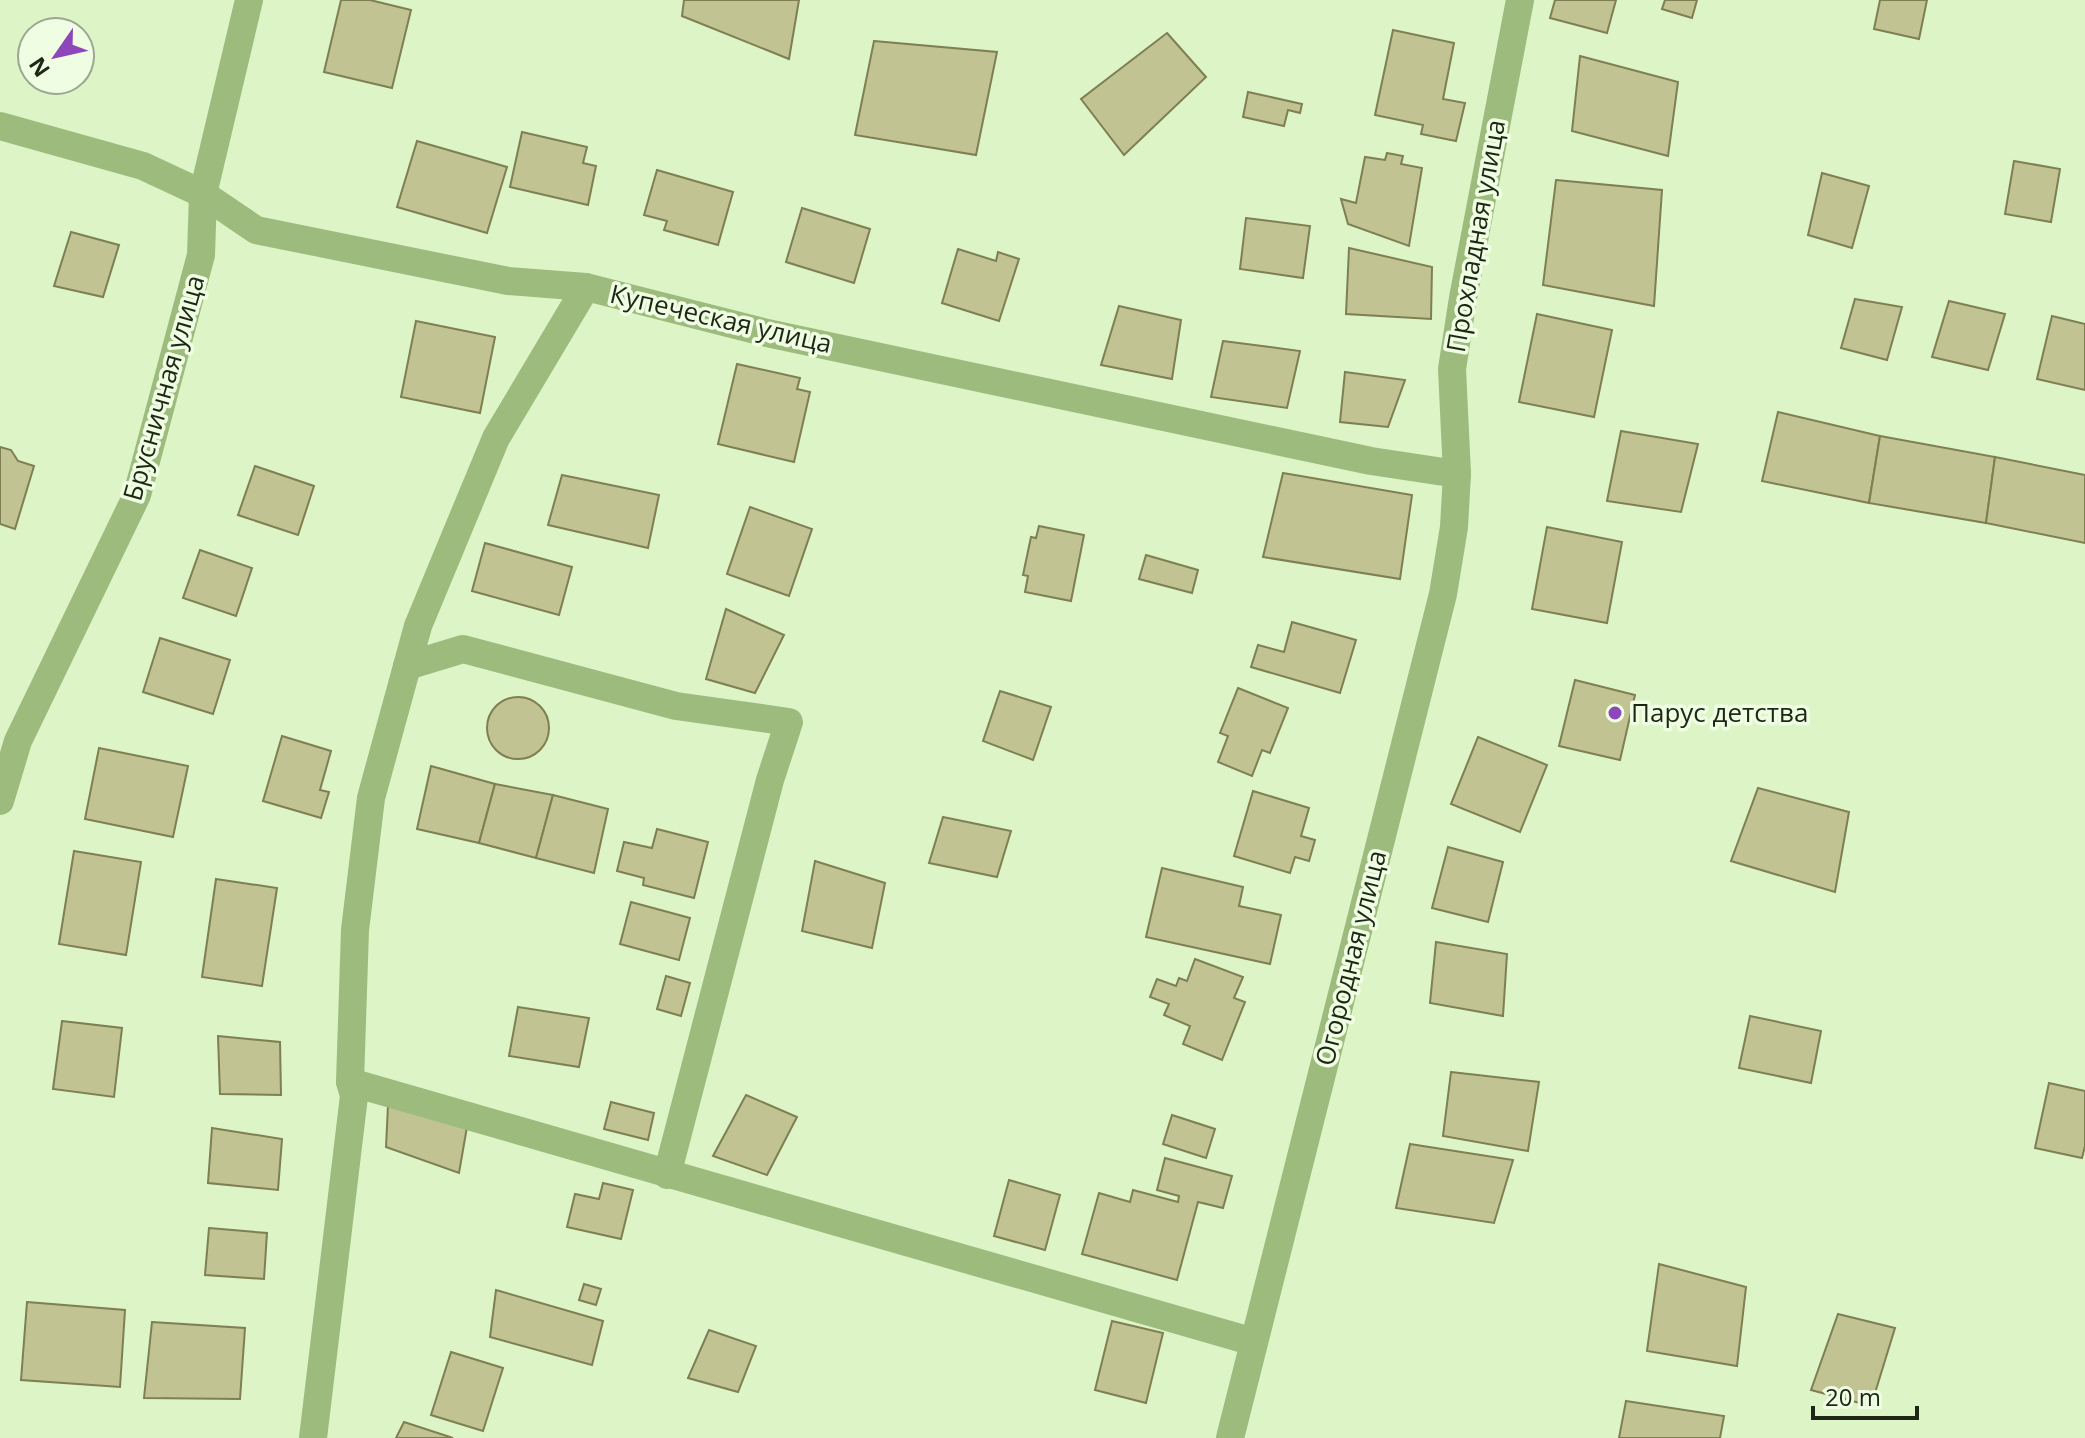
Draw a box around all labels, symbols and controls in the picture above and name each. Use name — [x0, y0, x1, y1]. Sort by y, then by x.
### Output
north arrow — [16, 16, 96, 96]
text: N — [21, 52, 56, 84]
street label: Прохладная улица — [1437, 117, 1513, 355]
street label: Брусничная улица — [114, 271, 212, 505]
street label: Купеческая улица — [607, 275, 836, 361]
place label: Парус детства — [1631, 694, 1808, 730]
marker: Парус детства — [1606, 704, 1624, 722]
street label: Огородная улица — [1306, 846, 1394, 1069]
scale bar — [1813, 1370, 1917, 1420]
text: 20 m — [1825, 1380, 1881, 1413]

